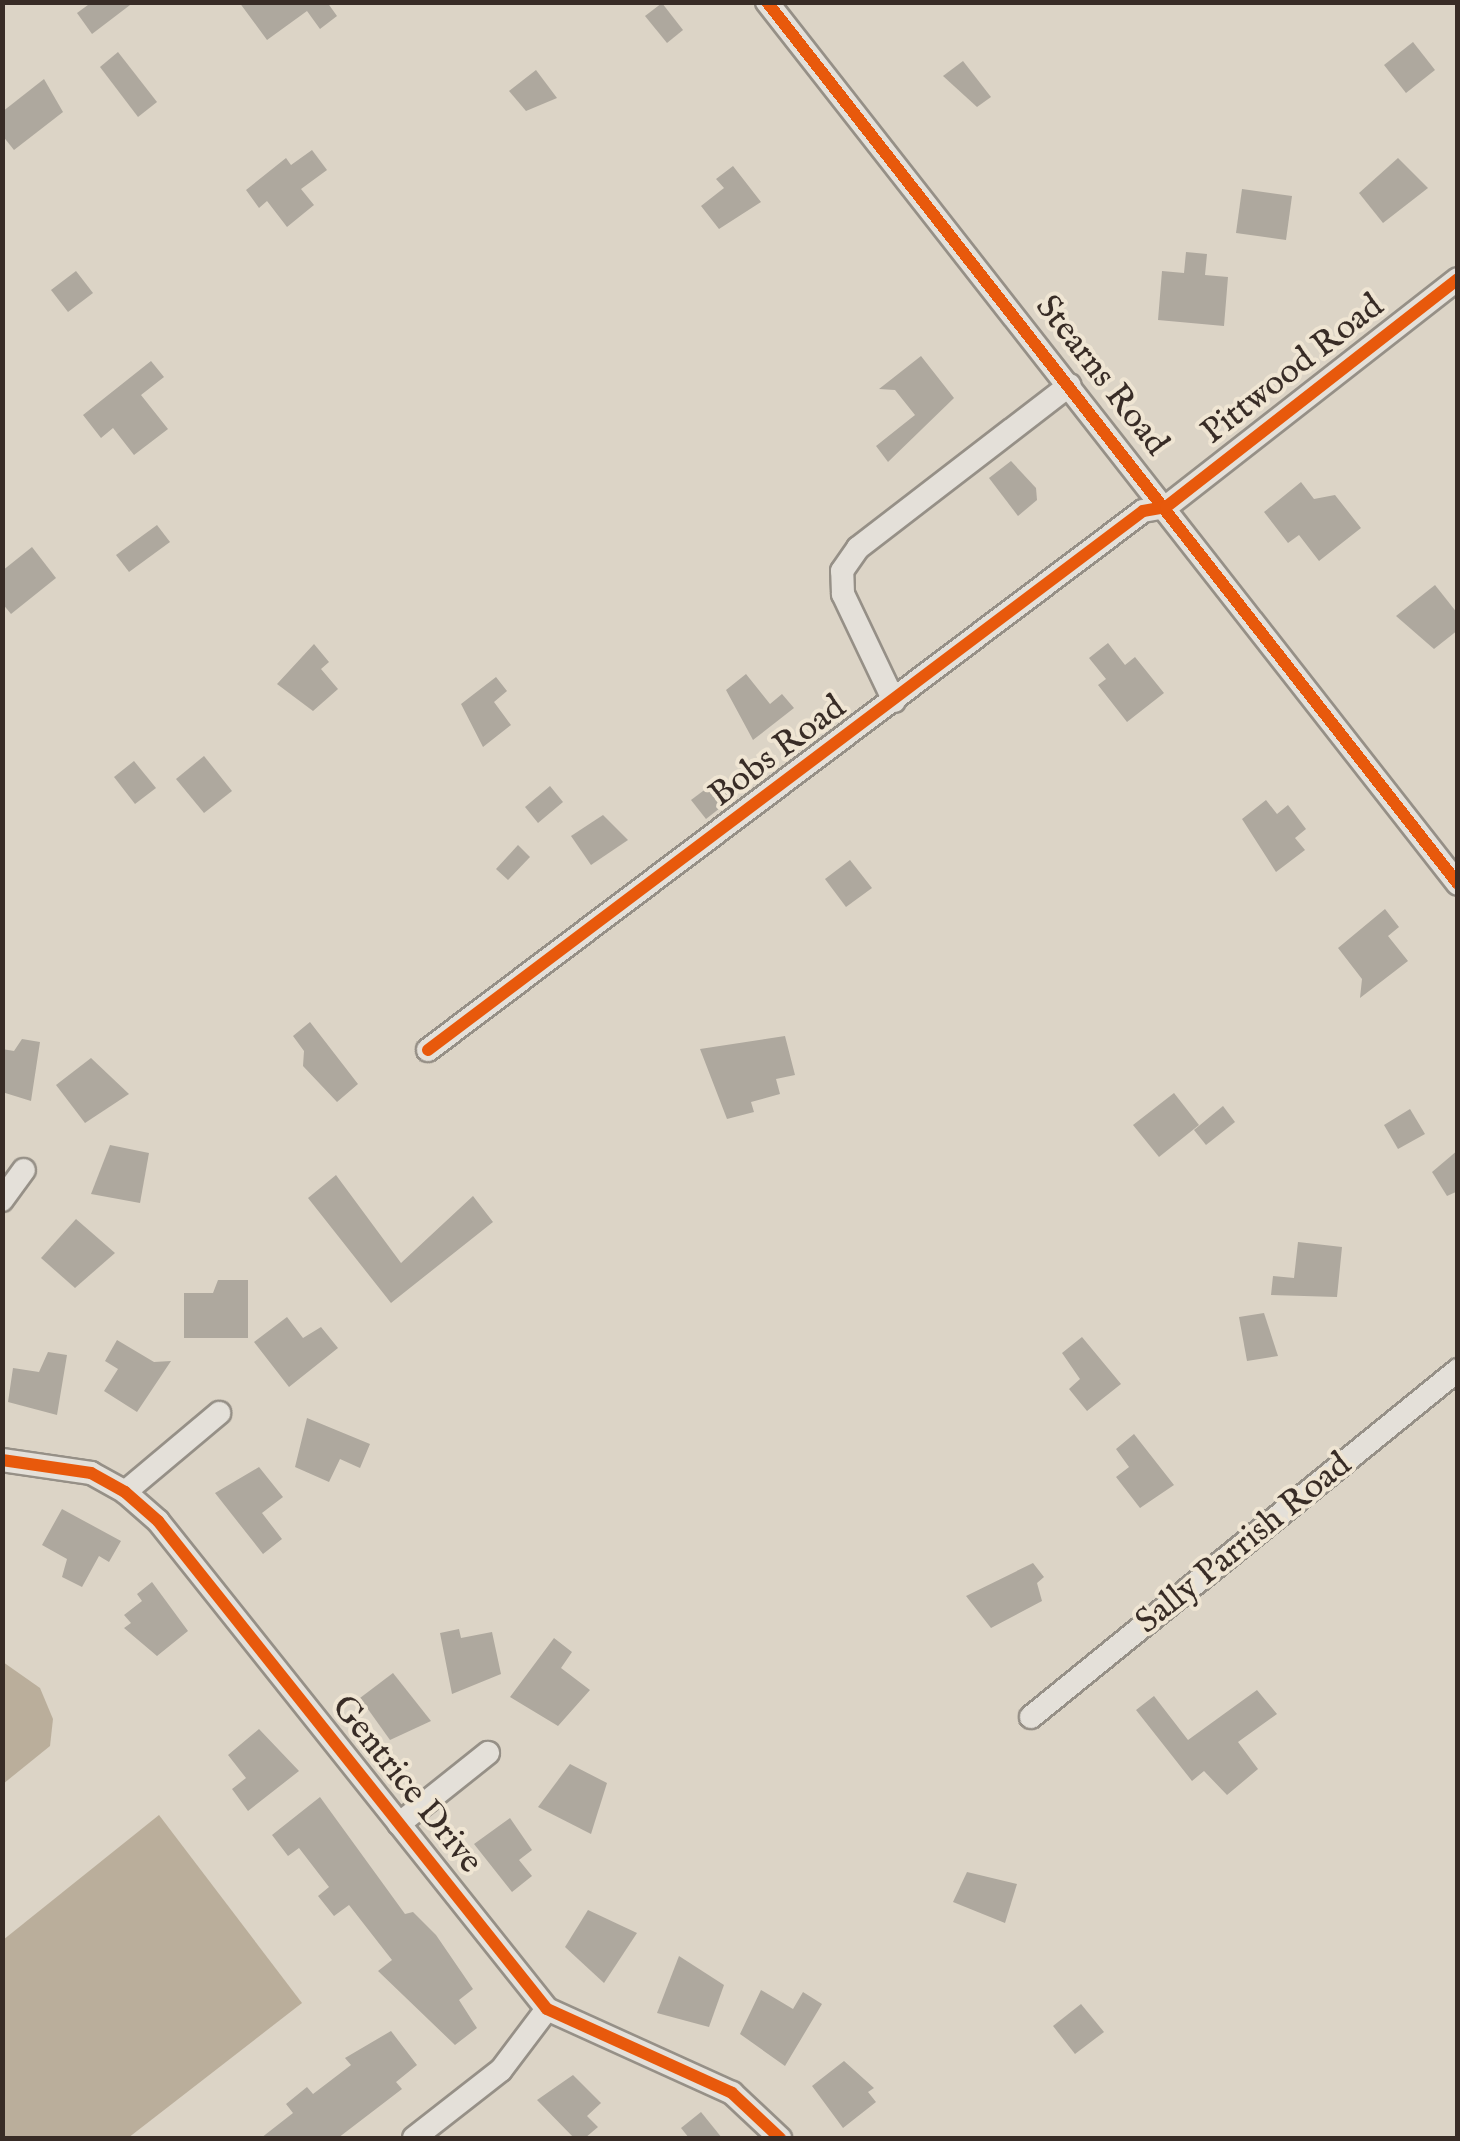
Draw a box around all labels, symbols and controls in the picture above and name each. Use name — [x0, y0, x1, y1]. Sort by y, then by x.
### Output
street label: Pittwood Road — [1194, 286, 1392, 454]
street label: Stearns Road — [1025, 288, 1177, 464]
street label: Bobs Road — [702, 687, 854, 817]
street label: Sally Parrish Road — [1128, 1444, 1360, 1644]
street label: Gentrice Drive — [321, 1688, 491, 1882]

